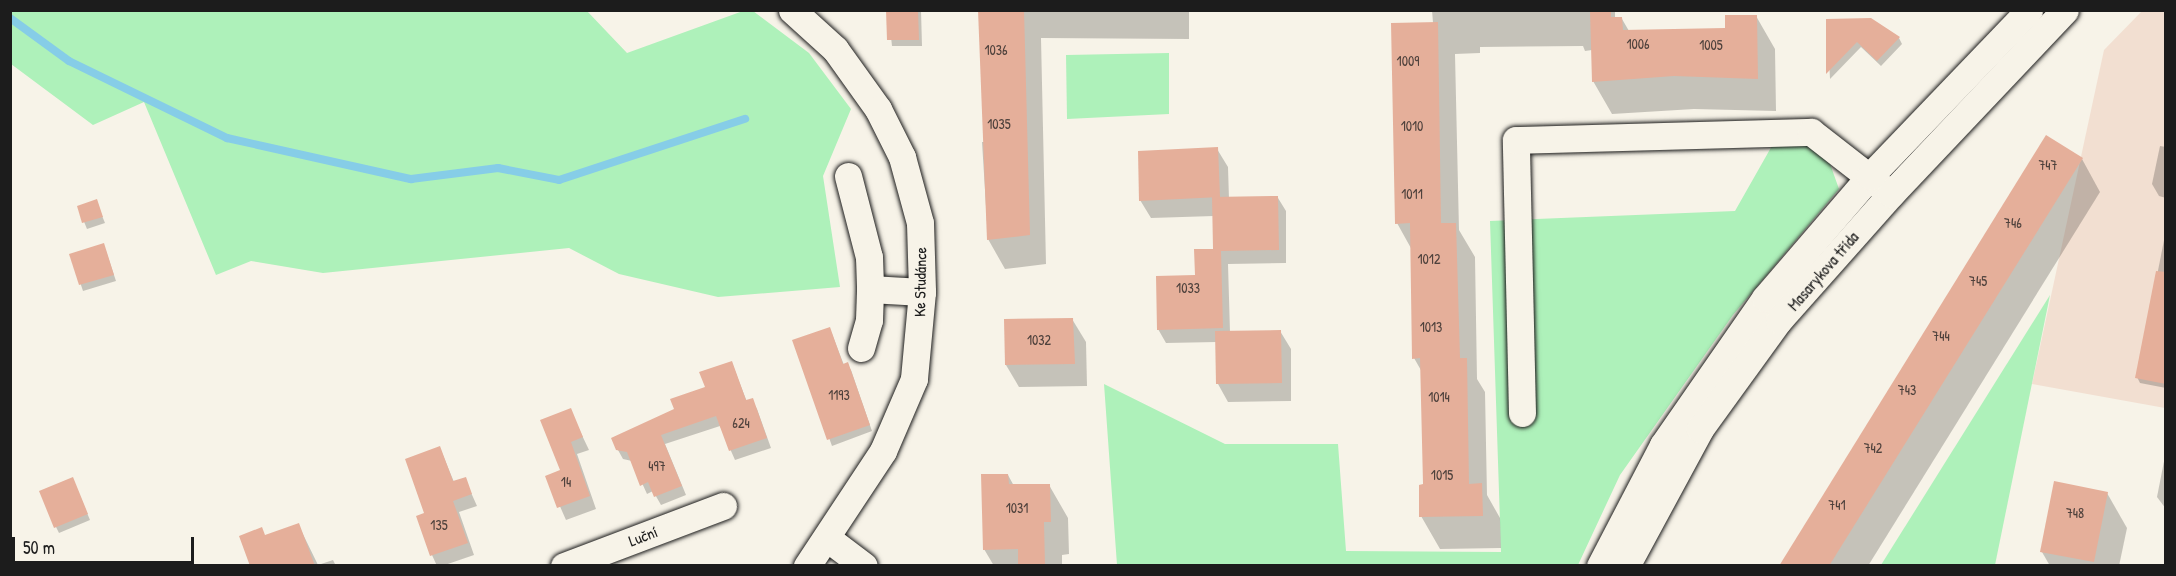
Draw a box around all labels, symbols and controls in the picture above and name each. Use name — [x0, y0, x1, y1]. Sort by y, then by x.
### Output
house number: 1006 — [1626, 36, 1650, 52]
house number: 1005 — [1699, 37, 1723, 53]
house number: 1036 — [984, 42, 1008, 58]
house number: 1009 — [1397, 53, 1419, 69]
house number: 1035 — [987, 116, 1011, 132]
house number: 1010 — [1401, 118, 1423, 134]
house number: 747 — [2038, 157, 2058, 173]
house number: 1011 — [1401, 186, 1423, 202]
house number: 746 — [2004, 215, 2022, 231]
street label: Masarykova třída — [1783, 228, 1863, 314]
street label: Ke Studánce — [910, 247, 930, 317]
house number: 1012 — [1418, 251, 1440, 267]
house number: 745 — [1969, 273, 1987, 289]
house number: 1033 — [1176, 280, 1200, 296]
house number: 1013 — [1420, 319, 1442, 335]
house number: 744 — [1932, 328, 1950, 344]
house number: 1032 — [1027, 332, 1051, 348]
house number: 743 — [1898, 382, 1916, 398]
house number: 1193 — [828, 387, 850, 403]
house number: 1014 — [1428, 389, 1450, 405]
house number: 624 — [732, 415, 750, 431]
house number: 742 — [1864, 440, 1882, 456]
house number: 497 — [648, 458, 666, 474]
house number: 1015 — [1431, 467, 1453, 483]
house number: 14 — [561, 474, 571, 490]
house number: 741 — [1828, 497, 1846, 513]
house number: 1031 — [1006, 500, 1028, 516]
house number: 748 — [2066, 505, 2084, 521]
house number: 135 — [430, 517, 448, 533]
street label: Luční — [626, 522, 660, 550]
scale bar — [15, 525, 196, 563]
text: 50 m — [23, 535, 55, 560]

